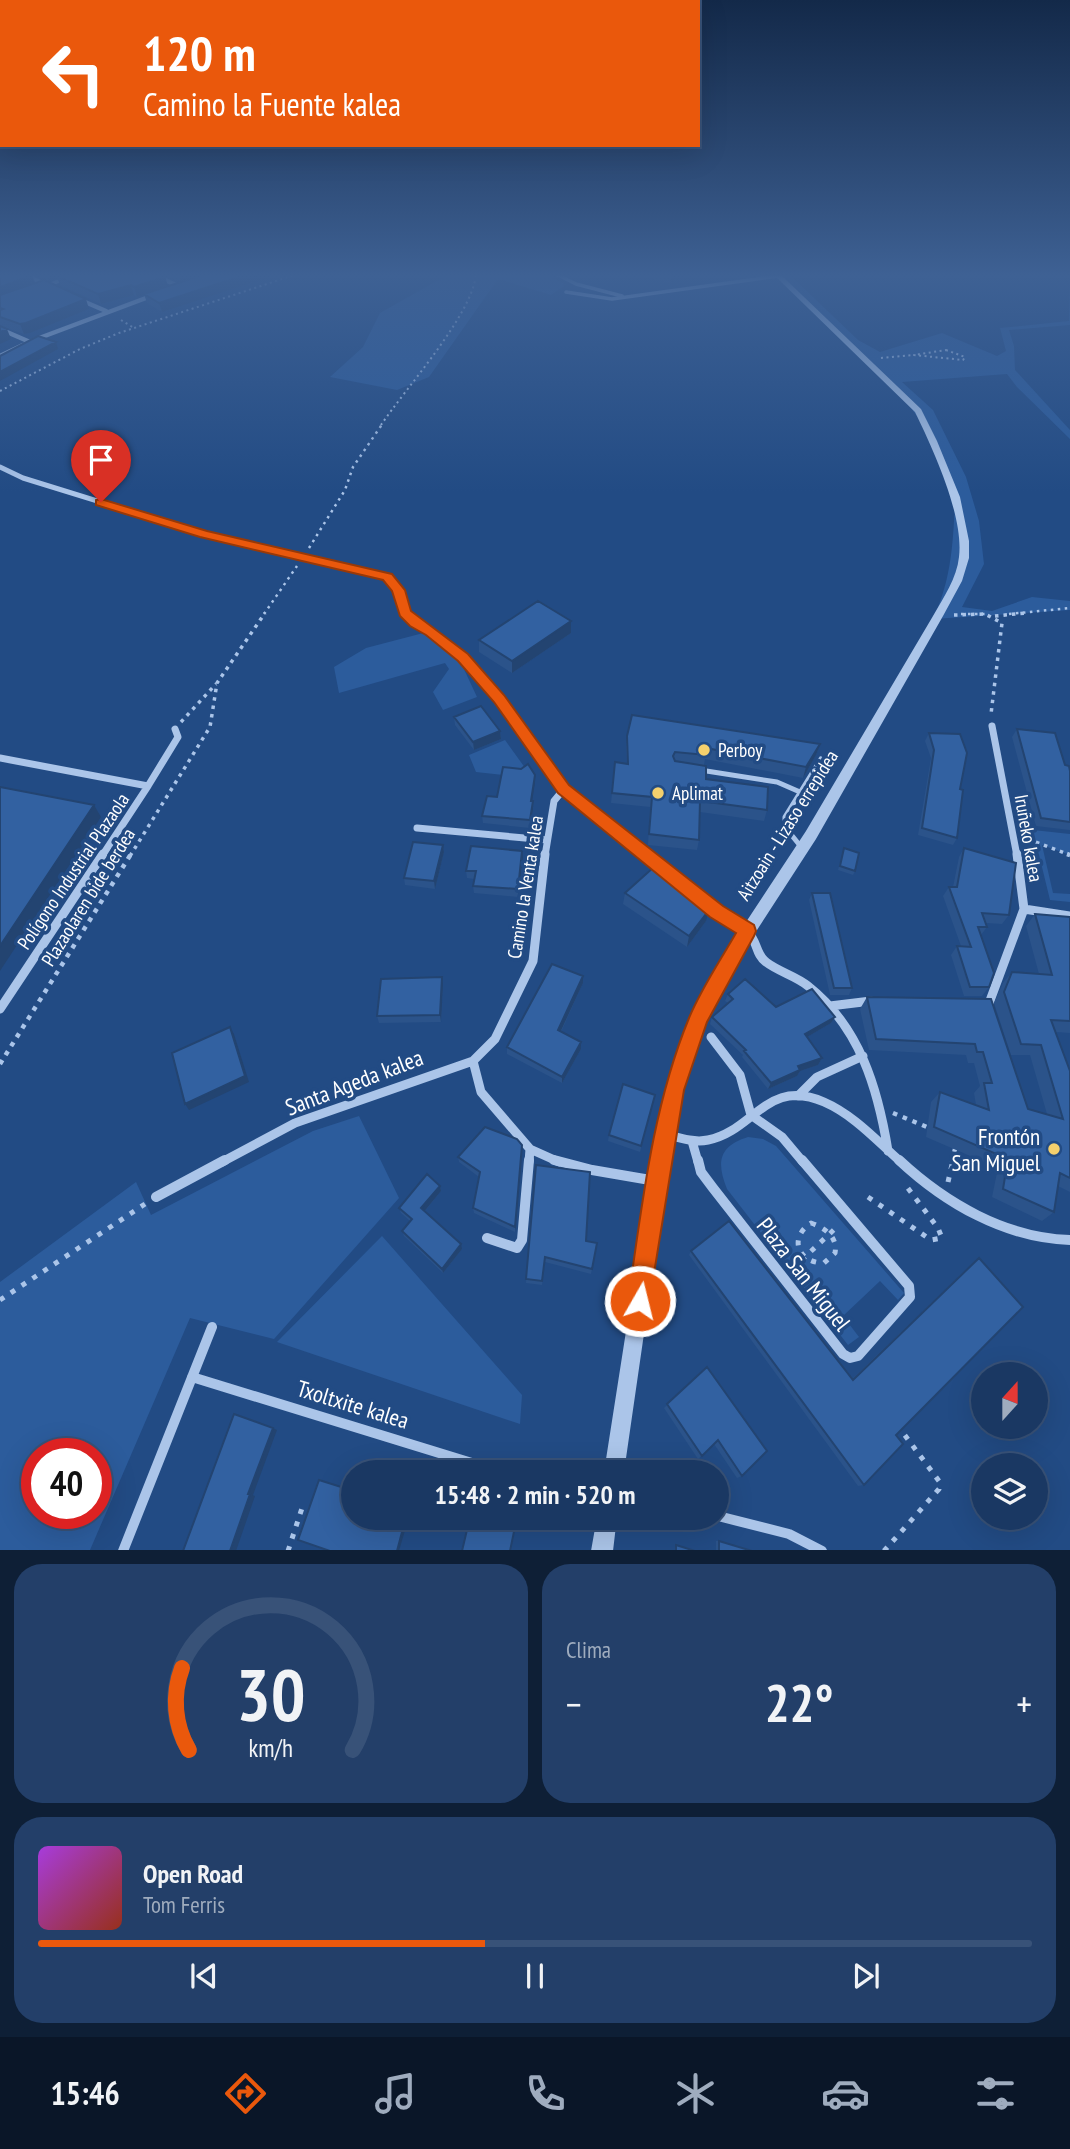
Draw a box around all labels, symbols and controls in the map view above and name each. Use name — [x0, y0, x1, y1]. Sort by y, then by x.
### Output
text: 120 m — [143, 21, 256, 85]
icon: left — [28, 28, 119, 119]
text: Camino la Fuente kalea — [143, 83, 401, 125]
pin — [71, 430, 131, 502]
icon: arrive — [82, 441, 120, 479]
place label: Perboy — [718, 738, 763, 762]
marker: Perboy — [696, 742, 712, 758]
street label: Aitzoain - Lizaso errepidea — [731, 745, 843, 905]
place label: Aplimat — [672, 781, 724, 805]
marker: Aplimat — [650, 785, 666, 801]
street label: Polígono Industrial Plazaola — [12, 788, 134, 954]
street label: Iruñeko kalea — [1010, 792, 1048, 884]
street label: Camino la Venta kalea — [502, 814, 548, 960]
street label: Plazaolaren bide berdea — [36, 824, 140, 970]
street label: Santa Ageda kalea — [281, 1042, 427, 1122]
place label: Frontón San Miguel — [952, 1122, 1041, 1177]
marker: Frontón San Miguel — [1046, 1141, 1062, 1157]
street label: Plaza San Miguel — [751, 1212, 858, 1337]
position arrow — [603, 1264, 677, 1338]
north arrow — [971, 1362, 1048, 1438]
map controls — [971, 1362, 1048, 1530]
street label: Txoltxite kalea — [294, 1373, 412, 1435]
speed limit sign: 40 — [21, 1438, 112, 1529]
button: layers — [971, 1453, 1048, 1530]
text: 15:48 · 2 min · 520 m — [435, 1478, 635, 1511]
text: Clima — [566, 1635, 611, 1664]
text: 30 — [236, 1646, 306, 1740]
text: 22° — [765, 1669, 833, 1736]
text: − — [566, 1679, 582, 1728]
text: + — [1016, 1679, 1032, 1728]
text: km/h — [249, 1731, 293, 1763]
text: Open Road — [143, 1857, 243, 1890]
text: Tom Ferris — [143, 1890, 225, 1919]
icon: previous — [185, 1957, 223, 1995]
icon: pause — [516, 1957, 554, 1995]
icon: next — [847, 1957, 885, 1995]
icon: directions — [221, 2069, 270, 2118]
icon: music — [371, 2069, 420, 2118]
icon: phone — [521, 2069, 570, 2118]
icon: climate — [671, 2069, 720, 2118]
icon: car — [821, 2069, 870, 2118]
icon: filters — [971, 2069, 1020, 2118]
text: 15:46 — [50, 2072, 120, 2114]

